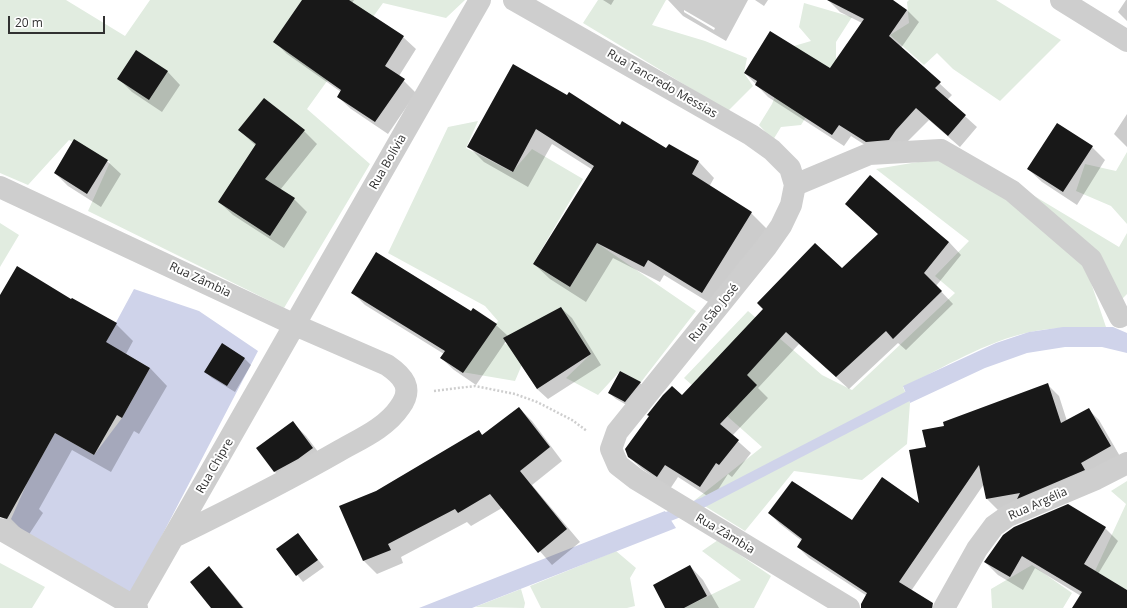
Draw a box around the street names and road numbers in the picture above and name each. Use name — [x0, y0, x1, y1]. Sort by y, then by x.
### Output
street label: Rua Tancredo Messias — [604, 47, 720, 121]
street label: Rua Bolívia — [366, 132, 410, 192]
street label: Rua Zâmbia — [167, 259, 233, 301]
street label: Rua São José — [686, 281, 742, 345]
street label: Rua Chipre — [193, 436, 237, 496]
street label: Rua Argélia — [1006, 485, 1070, 523]
street label: Rua Zâmbia — [693, 511, 757, 557]

